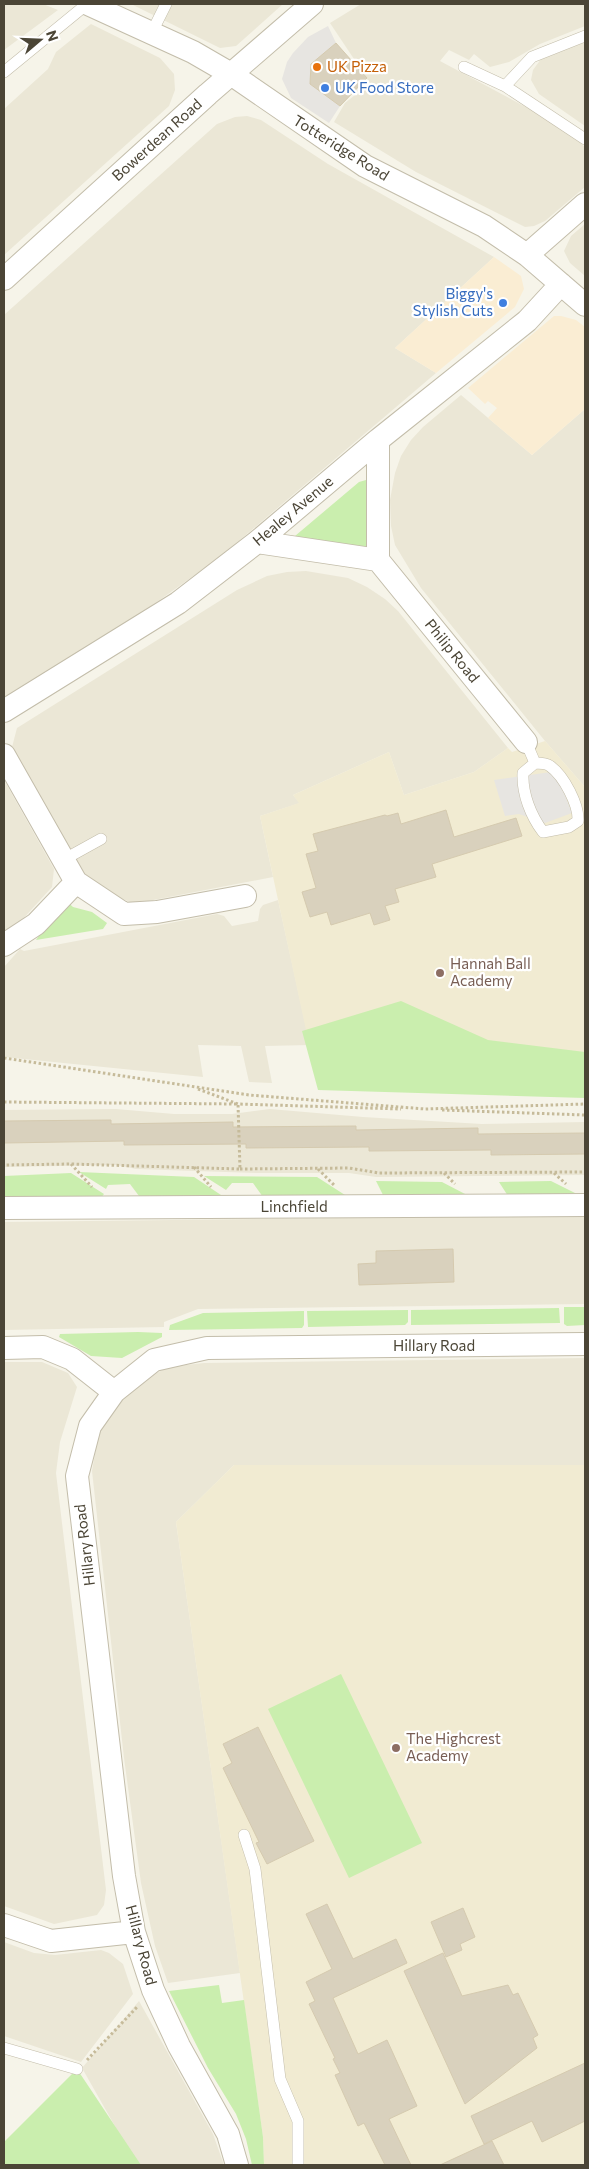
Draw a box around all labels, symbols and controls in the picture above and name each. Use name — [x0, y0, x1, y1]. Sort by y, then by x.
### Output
north arrow — [15, 15, 65, 65]
text: N — [43, 28, 63, 43]
place label: UK Pizza — [327, 57, 387, 75]
marker: UK Pizza — [311, 61, 323, 73]
place label: UK Food Store — [335, 78, 434, 96]
marker: UK Food Store — [319, 82, 331, 94]
street label: Bowerdean Road — [108, 94, 205, 184]
street label: Totteridge Road — [290, 110, 393, 184]
place label: Biggy's Stylish Cuts — [413, 284, 493, 319]
marker: Biggy's Stylish Cuts — [497, 297, 509, 309]
street label: Healey Avenue — [249, 471, 336, 549]
street label: Philip Road — [422, 615, 484, 686]
place label: Hannah Ball Academy — [450, 954, 531, 989]
marker: Hannah Ball Academy — [434, 967, 446, 979]
street label: Linchfield — [260, 1197, 328, 1215]
street label: Hillary Road — [393, 1336, 475, 1354]
street label: Hillary Road — [70, 1503, 98, 1587]
place label: The Highcrest Academy — [406, 1729, 501, 1764]
marker: The Highcrest Academy — [390, 1742, 402, 1754]
street label: Hillary Road — [123, 1903, 161, 1987]

